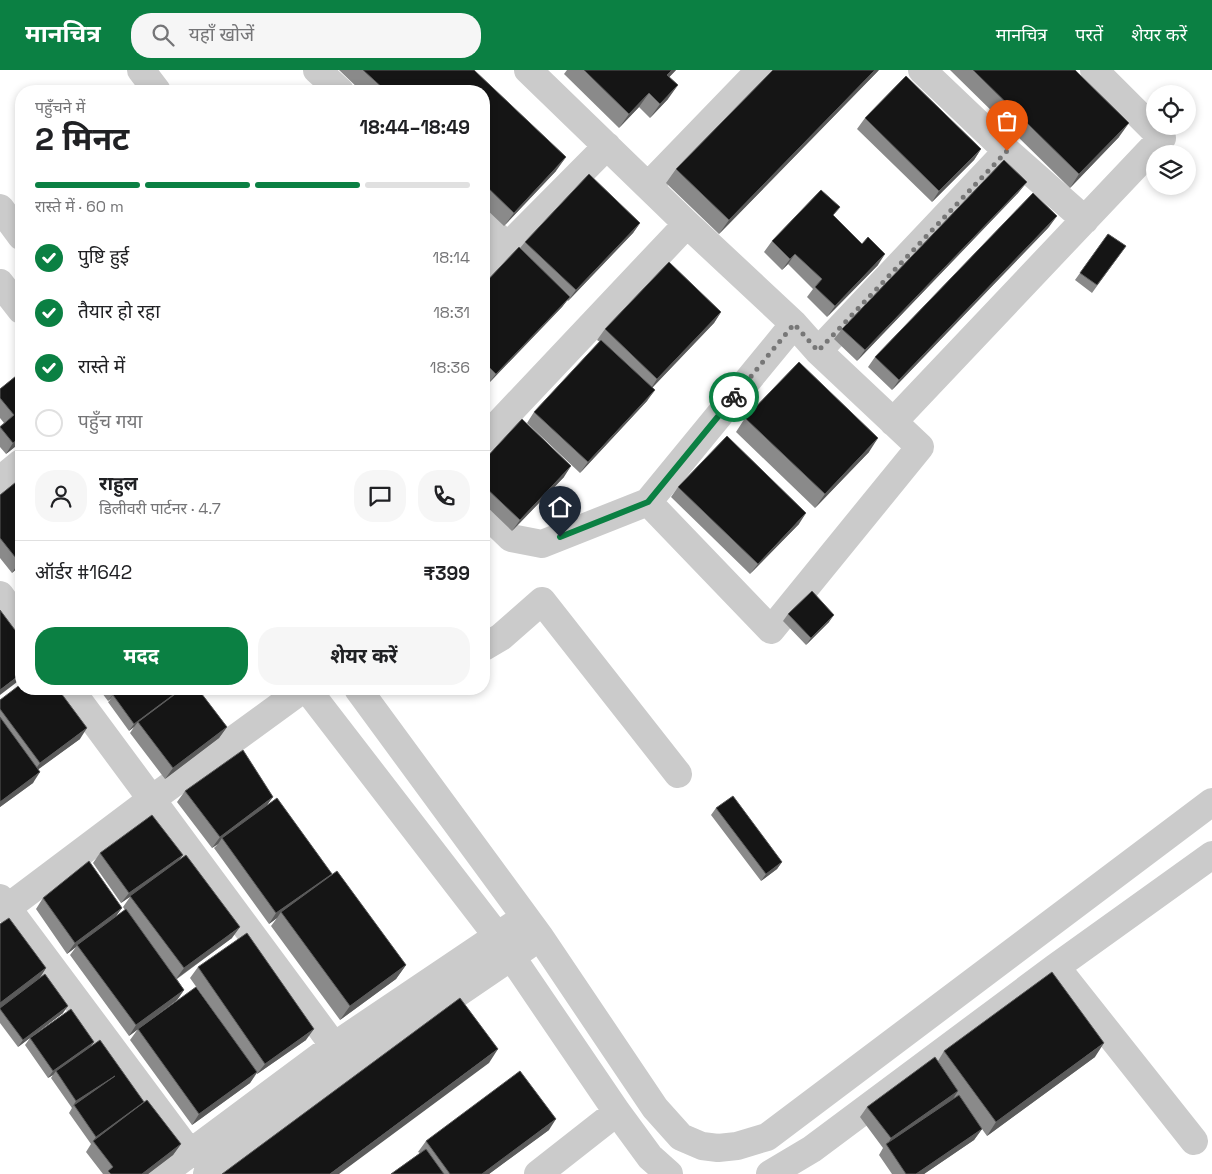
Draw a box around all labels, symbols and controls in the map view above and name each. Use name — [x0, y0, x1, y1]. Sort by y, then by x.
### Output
search box — [131, 13, 481, 58]
text: मानचित्र — [25, 18, 101, 49]
icon: search — [149, 21, 177, 49]
text: यहाँ खोजें — [189, 22, 254, 47]
text: मानचित्र — [996, 23, 1047, 46]
text: परतें — [1075, 23, 1103, 46]
text: शेयर करें — [1131, 23, 1187, 46]
map controls — [1146, 85, 1196, 195]
button: locate — [1146, 85, 1196, 135]
text: पहुँचने में — [35, 97, 85, 118]
pin — [986, 100, 1028, 151]
icon: bag — [993, 107, 1021, 135]
text: 18:44–18:49 — [360, 115, 470, 140]
text: 2 मिनट — [35, 119, 129, 159]
button: layers — [1146, 145, 1196, 195]
text: रास्ते में · 60 m — [35, 196, 124, 217]
icon: check — [35, 244, 63, 272]
text: पुष्टि हुई — [78, 244, 129, 269]
text: 18:14 — [433, 247, 470, 268]
icon: check — [35, 299, 63, 327]
text: तैयार हो रहा — [78, 299, 160, 324]
text: 18:31 — [433, 302, 470, 323]
icon: check — [35, 354, 63, 382]
text: रास्ते में — [78, 354, 125, 379]
text: 18:36 — [430, 357, 470, 378]
courier — [709, 372, 759, 422]
icon: bike — [720, 383, 748, 411]
text: पहुँच गया — [78, 409, 142, 434]
button: person — [35, 470, 87, 522]
button: chat — [354, 470, 406, 522]
button: phone — [418, 470, 470, 522]
text: राहुल — [99, 471, 138, 496]
pin — [539, 486, 581, 537]
icon: home — [546, 493, 574, 521]
text: डिलीवरी पार्टनर · 4.7 — [99, 498, 221, 519]
text: ऑर्डर #1642 — [35, 560, 132, 585]
text: ₹399 — [423, 561, 470, 586]
button: मदद — [35, 627, 248, 685]
button: शेयर करें — [258, 627, 470, 685]

